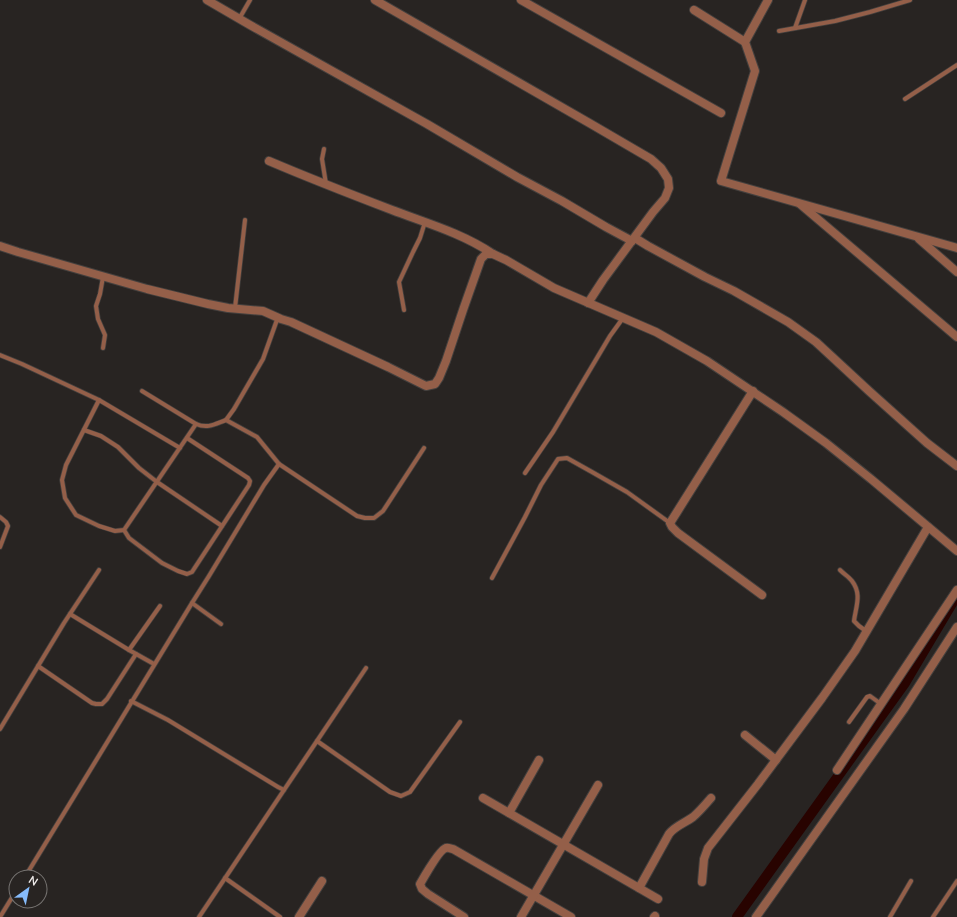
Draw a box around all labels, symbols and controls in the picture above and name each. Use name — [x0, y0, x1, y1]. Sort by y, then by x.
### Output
north arrow — [8, 869, 48, 909]
text: N — [26, 872, 41, 889]

